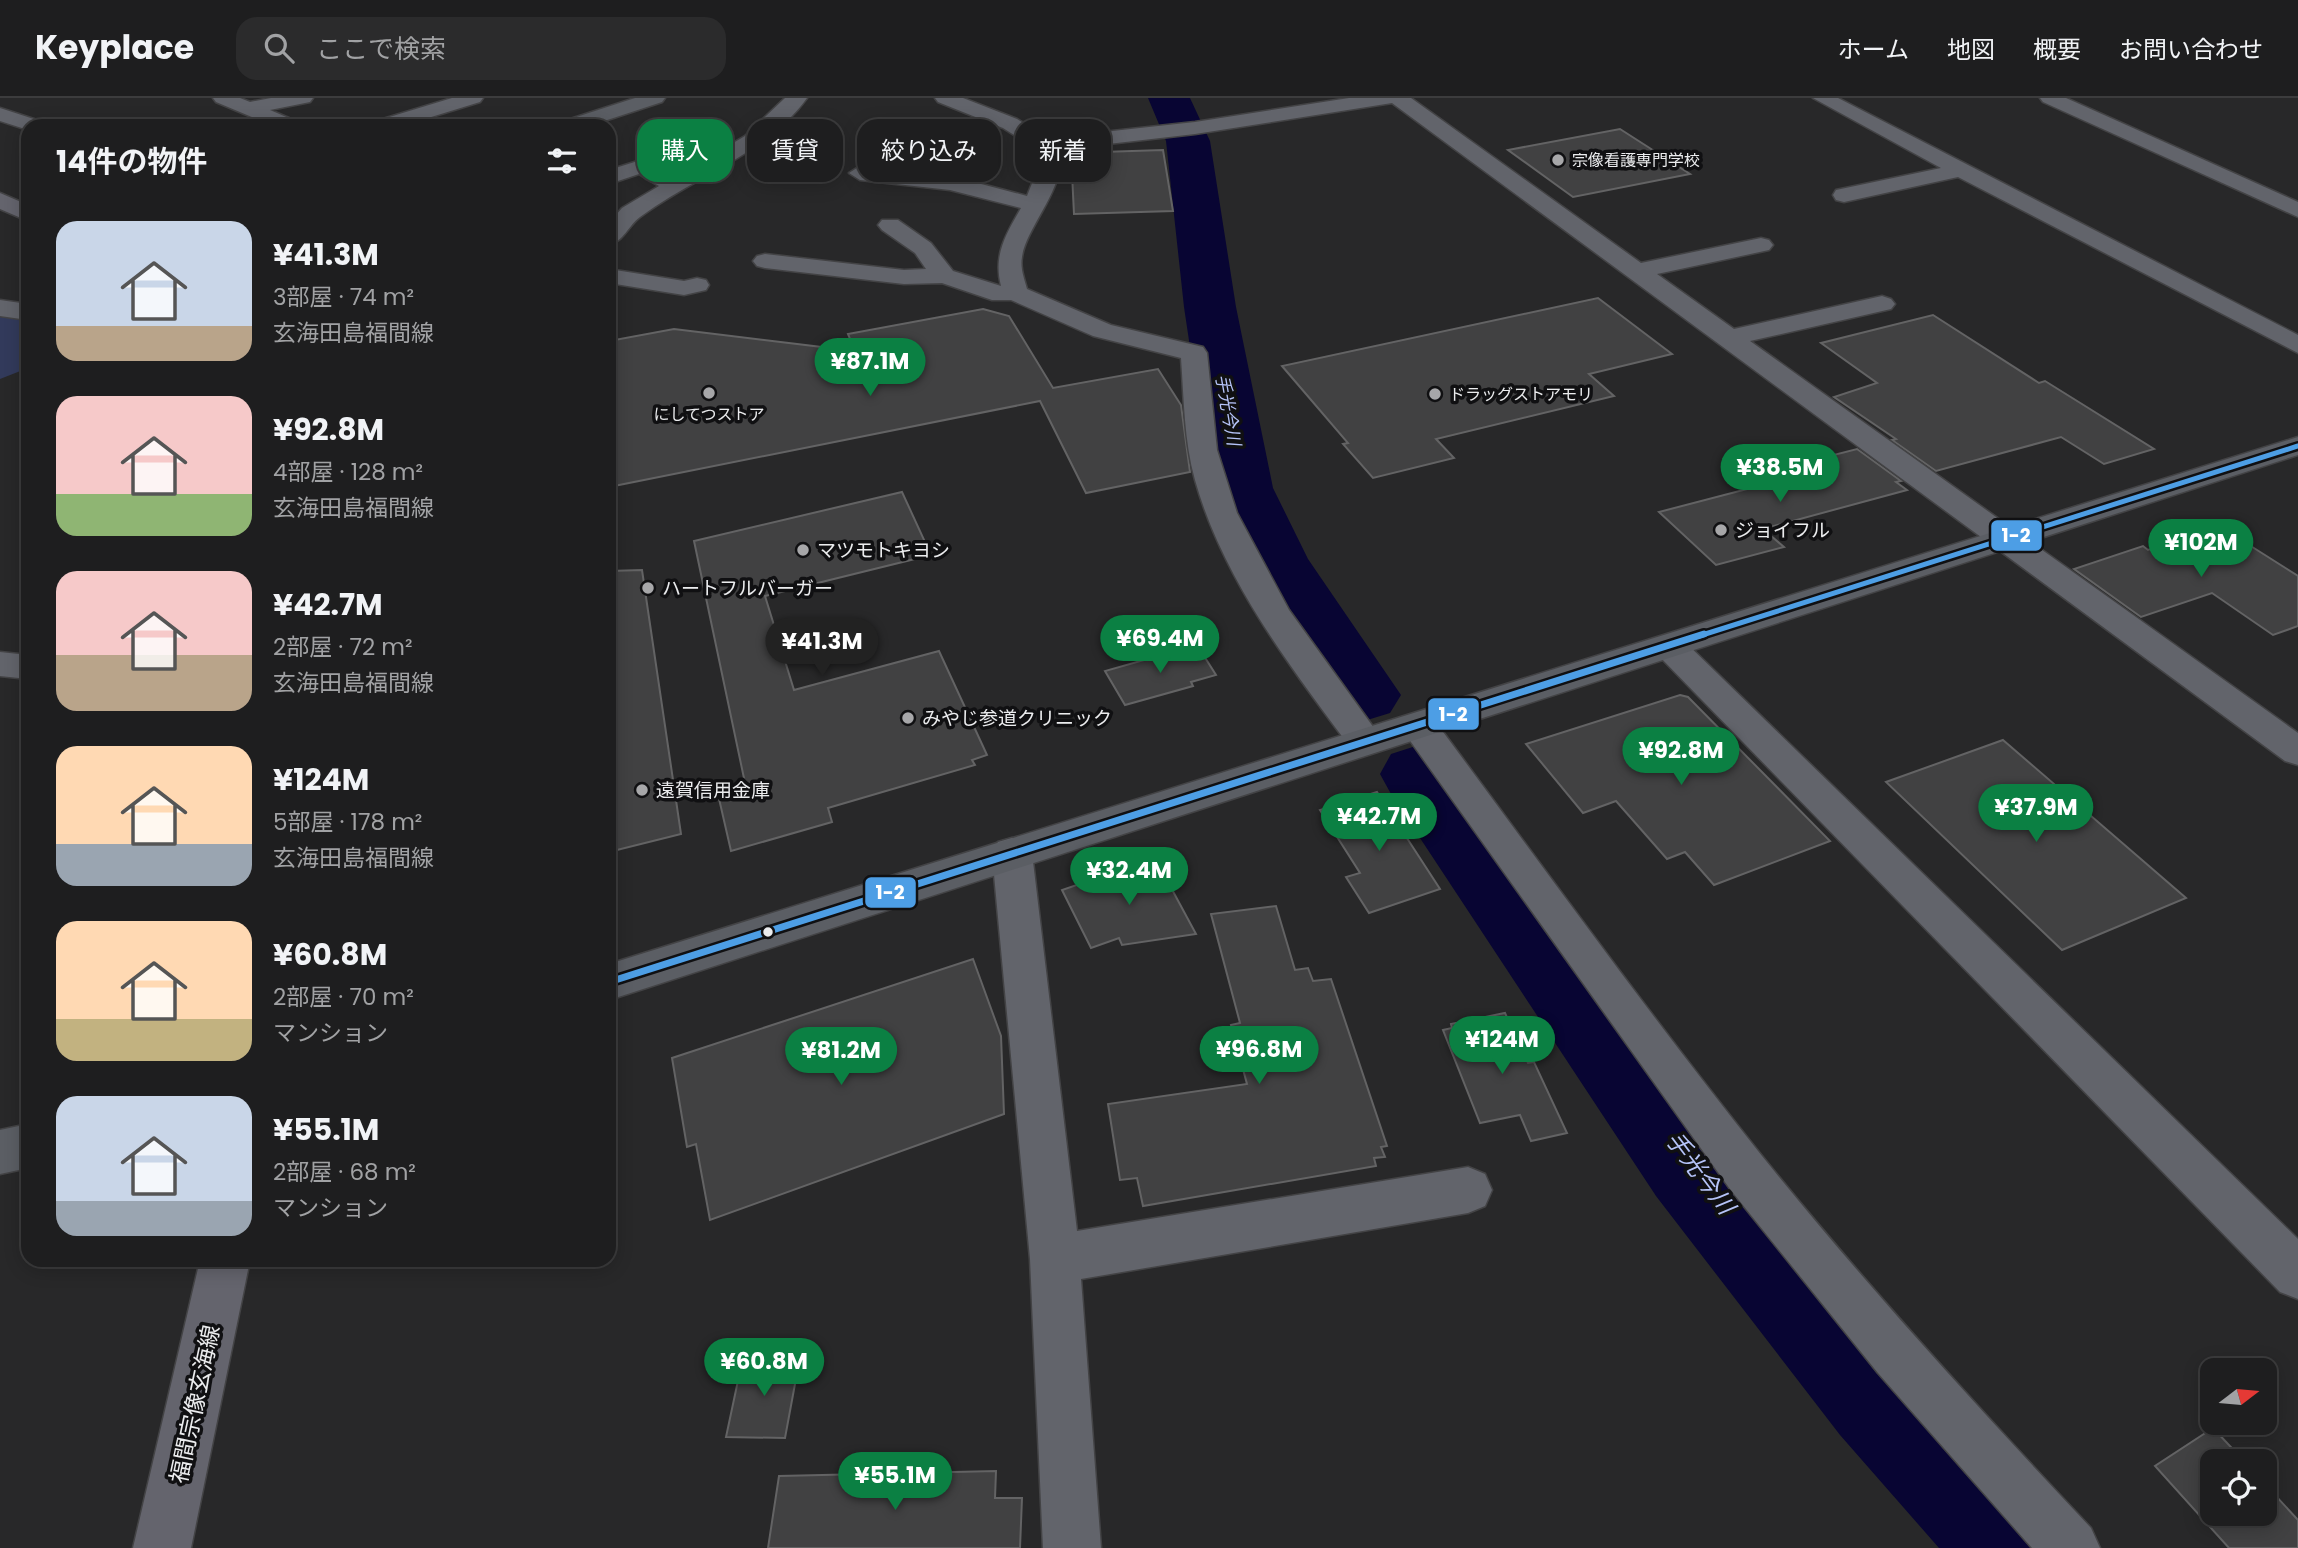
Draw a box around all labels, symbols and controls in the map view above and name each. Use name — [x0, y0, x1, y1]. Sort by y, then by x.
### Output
search box — [236, 17, 726, 80]
text: Keyplace — [35, 24, 194, 71]
icon: search — [260, 29, 298, 67]
text: ここで検索 — [316, 31, 446, 67]
text: ホーム — [1838, 33, 1909, 66]
text: 地図 — [1947, 33, 1995, 66]
text: 概要 — [2033, 33, 2081, 66]
text: お問い合わせ — [2119, 33, 2263, 66]
chip: 購入 — [637, 119, 733, 182]
chip: 賃貸 — [747, 119, 843, 182]
chip: 絞り込み — [857, 119, 1001, 182]
chip: 新着 — [1015, 119, 1111, 182]
text: 14件の物件 — [56, 140, 208, 183]
icon: filters — [543, 142, 581, 180]
place label: 宗像看護専門学校 — [1572, 149, 1700, 172]
marker: 宗像看護専門学校 — [1550, 152, 1566, 168]
text: ¥41.3M — [273, 233, 379, 276]
icon: home — [112, 249, 196, 333]
text: 3部屋 · 74 m² — [273, 281, 414, 313]
text: 玄海田島福間線 — [273, 317, 434, 349]
pin: ¥87.1M — [813, 338, 927, 398]
text: ¥87.1M — [831, 345, 909, 377]
water label: 手光今川 — [1210, 372, 1247, 450]
place label: ドラッグストアモリ — [1449, 383, 1593, 406]
marker: にしてつストア — [701, 385, 717, 401]
marker: ドラッグストアモリ — [1427, 386, 1443, 402]
place label: にしてつストア — [653, 403, 765, 426]
text: ¥92.8M — [273, 408, 384, 451]
icon: home — [112, 424, 196, 508]
pin: ¥38.5M — [1723, 444, 1837, 504]
text: ¥38.5M — [1737, 451, 1823, 483]
text: 4部屋 · 128 m² — [273, 456, 423, 488]
text: 玄海田島福間線 — [273, 492, 434, 524]
place label: ジョイフル — [1735, 517, 1830, 544]
line badge: 1-2 — [1990, 519, 2043, 552]
pin: ¥102M — [2152, 519, 2250, 579]
marker: ジョイフル — [1713, 522, 1729, 538]
text: 1-2 — [2001, 522, 2031, 549]
text: ¥102M — [2164, 526, 2238, 558]
place label: マツモトキヨシ — [817, 537, 950, 564]
marker: マツモトキヨシ — [795, 542, 811, 558]
place label: ハートフルバーガー — [662, 575, 833, 602]
marker: ハートフルバーガー — [640, 580, 656, 596]
text: ¥42.7M — [273, 583, 383, 626]
icon: home — [112, 599, 196, 683]
pin: ¥69.4M — [1103, 616, 1217, 675]
pin: ¥41.3M — [765, 618, 879, 678]
text: ¥69.4M — [1116, 622, 1204, 654]
text: ¥41.3M — [781, 625, 863, 657]
text: 2部屋 · 72 m² — [273, 631, 413, 663]
text: 玄海田島福間線 — [273, 667, 434, 699]
line badge: 1-2 — [1427, 697, 1480, 731]
text: 1-2 — [1438, 701, 1468, 728]
place label: みやじ参道クリニック — [922, 705, 1112, 732]
marker: みやじ参道クリニック — [900, 710, 916, 726]
pin: ¥92.8M — [1624, 728, 1738, 787]
text: ¥92.8M — [1638, 734, 1724, 766]
text: ¥124M — [273, 758, 369, 801]
icon: home — [112, 774, 196, 858]
place label: 遠賀信用金庫 — [656, 777, 770, 804]
marker: 遠賀信用金庫 — [634, 782, 650, 798]
pin: ¥37.9M — [1979, 784, 2093, 844]
text: ¥37.9M — [1994, 791, 2078, 823]
pin: ¥42.7M — [1322, 794, 1436, 853]
text: ¥42.7M — [1337, 800, 1421, 832]
text: 5部屋 · 178 m² — [273, 806, 422, 838]
text: 玄海田島福間線 — [273, 842, 434, 874]
pin: ¥32.4M — [1072, 848, 1186, 907]
text: ¥32.4M — [1086, 854, 1172, 886]
line badge: 1-2 — [864, 876, 917, 909]
text: 1-2 — [875, 879, 905, 906]
unlabelled marker — [761, 925, 775, 939]
text: ¥60.8M — [273, 933, 387, 976]
icon: home — [112, 949, 196, 1033]
text: 2部屋 · 70 m² — [273, 981, 414, 1013]
pin: ¥124M — [1453, 1016, 1551, 1076]
text: マンション — [273, 1017, 388, 1049]
text: ¥124M — [1465, 1023, 1539, 1055]
pin: ¥96.8M — [1202, 1026, 1316, 1086]
pin: ¥81.2M — [784, 1028, 898, 1087]
text: ¥96.8M — [1216, 1033, 1302, 1065]
text: ¥81.2M — [801, 1034, 881, 1066]
text: ¥55.1M — [273, 1108, 379, 1151]
icon: home — [112, 1124, 196, 1208]
water label: 手光今川 — [1658, 1124, 1744, 1223]
text: 2部屋 · 68 m² — [273, 1156, 416, 1188]
text: マンション — [273, 1192, 388, 1224]
street label: 福間宗像玄海線 — [163, 1322, 227, 1486]
pin: ¥60.8M — [707, 1338, 821, 1398]
text: ¥60.8M — [720, 1345, 808, 1377]
north arrow — [2200, 1358, 2277, 1435]
map controls — [2200, 1358, 2277, 1526]
button: locate — [2200, 1449, 2277, 1526]
pin: ¥55.1M — [838, 1452, 952, 1512]
text: ¥55.1M — [854, 1459, 936, 1491]

